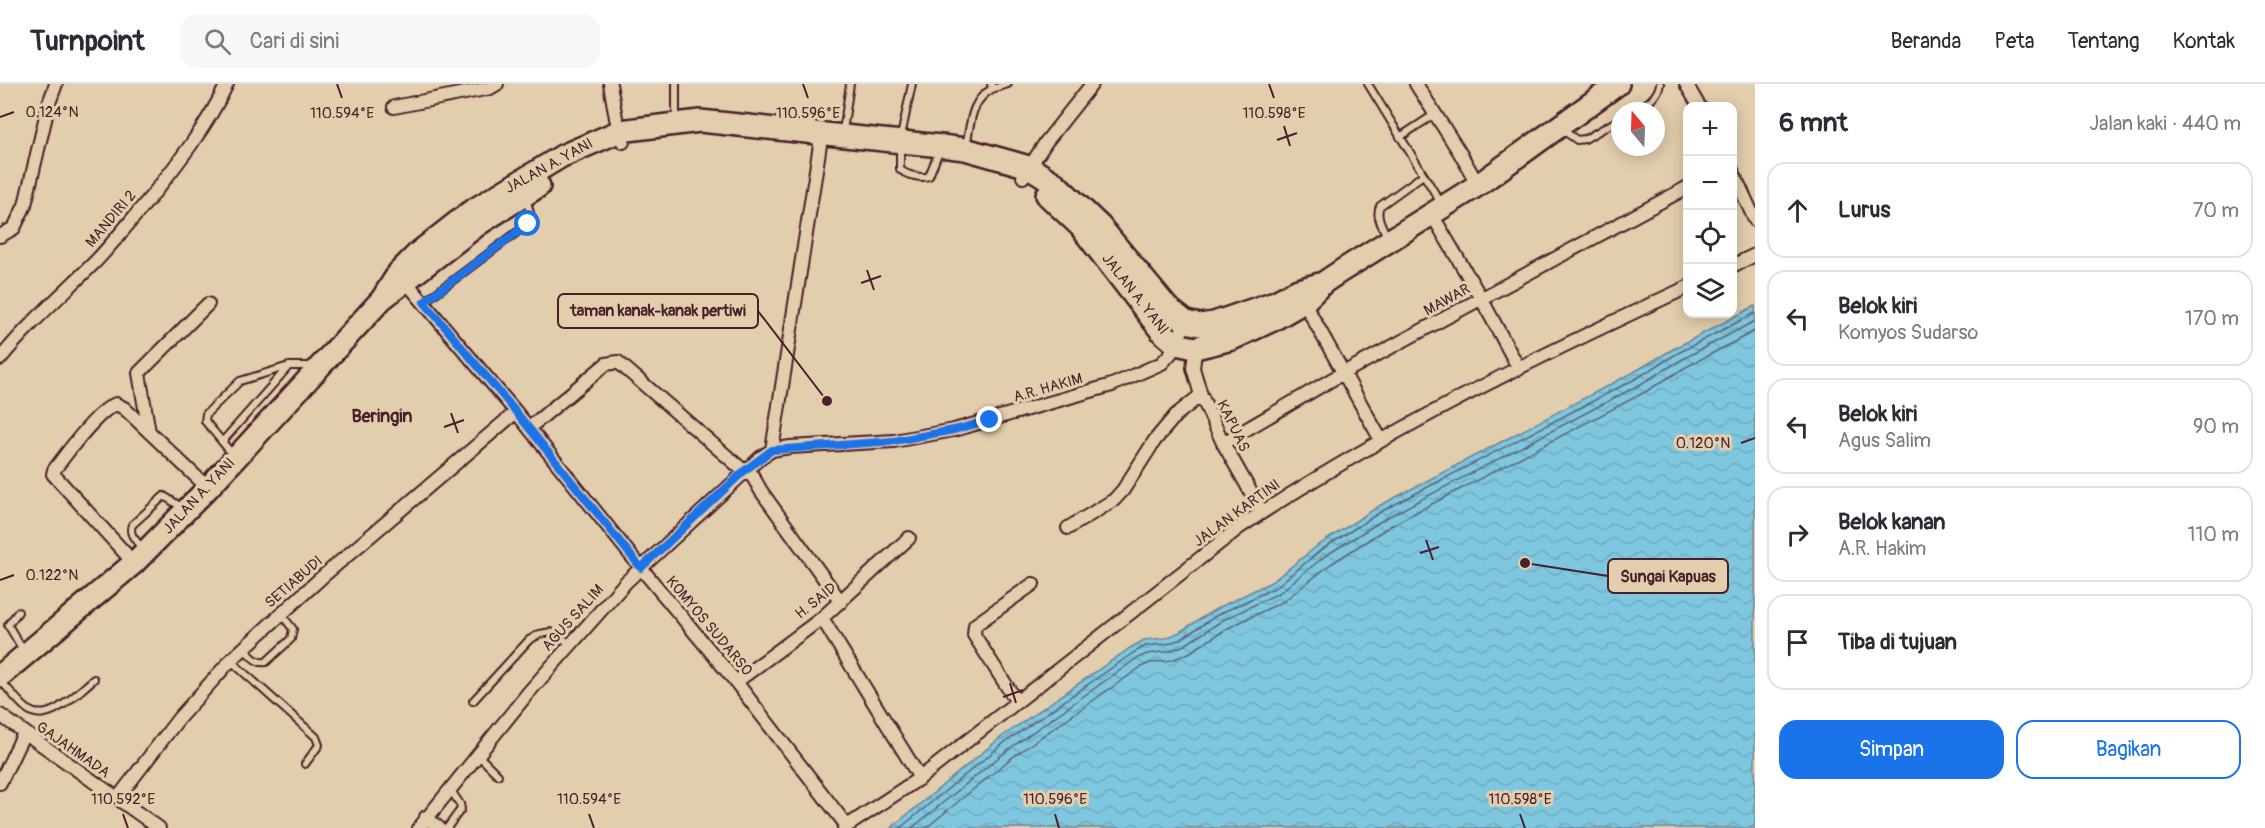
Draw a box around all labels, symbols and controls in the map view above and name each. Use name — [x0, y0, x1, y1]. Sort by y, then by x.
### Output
search box — [180, 14, 600, 68]
text: Turnpoint — [30, 24, 144, 59]
icon: search — [201, 25, 234, 58]
text: Cari di sini — [249, 27, 339, 55]
text: Beranda — [1891, 28, 1961, 55]
text: Peta — [1994, 28, 2035, 55]
text: Tentang — [2068, 28, 2140, 55]
text: Kontak — [2173, 28, 2235, 55]
north arrow — [1611, 102, 1665, 156]
map controls — [1683, 102, 1737, 318]
button: + — [1683, 102, 1737, 156]
text: 0.124°N — [25, 103, 79, 122]
text: 110.594°E — [310, 104, 374, 123]
text: 110.596°E — [776, 104, 840, 123]
text: 110.598°E — [1242, 104, 1306, 123]
text: 6 mnt — [1779, 107, 1848, 139]
text: Jalan kaki · 440 m — [2089, 111, 2241, 136]
street label: JALAN A. YANI — [502, 134, 596, 198]
button: − — [1683, 156, 1737, 210]
street label: MANDIRI 2 — [82, 187, 140, 251]
icon: ahead — [1781, 194, 1814, 227]
text: Lurus — [1838, 196, 1890, 224]
text: 70 m — [2193, 198, 2239, 223]
route start — [514, 210, 540, 236]
button: locate — [1683, 210, 1737, 264]
street label: JALAN A. YANI — [1097, 250, 1173, 338]
button: layers — [1683, 264, 1737, 318]
street label: MAWAR — [1421, 279, 1474, 320]
text: Belok kiri — [1838, 292, 1917, 320]
callout: taman kanak-kanak pertiwi — [558, 294, 758, 328]
text: taman kanak-kanak pertiwi — [569, 301, 746, 321]
icon: left — [1781, 302, 1814, 335]
text: 170 m — [2185, 306, 2239, 331]
text: Komyos Sudarso — [1838, 320, 1978, 345]
street label: A.R. HAKIM — [1011, 369, 1085, 407]
street label: KAPUAS — [1212, 397, 1254, 455]
text: Belok kiri — [1838, 400, 1917, 428]
district label: Beringin — [352, 405, 412, 428]
route end — [976, 406, 1002, 432]
icon: left — [1781, 410, 1814, 443]
text: 90 m — [2193, 414, 2239, 439]
text: Agus Salim — [1838, 428, 1931, 453]
text: 0.120°N — [1676, 434, 1730, 453]
street label: JALAN A. YANI — [159, 454, 239, 538]
street label: JALAN KARTINI — [1190, 475, 1284, 551]
text: Belok kanan — [1838, 508, 1946, 536]
icon: right — [1781, 518, 1814, 551]
text: 110 m — [2188, 522, 2239, 547]
text: A.R. Hakim — [1838, 536, 1926, 561]
street label: SETIABUDI — [261, 552, 327, 612]
callout: Sungai Kapuas — [1608, 559, 1728, 593]
text: 0.122°N — [26, 566, 78, 585]
text: Sungai Kapuas — [1620, 567, 1717, 587]
street label: KOMYOS SUDARSO — [662, 572, 756, 680]
street label: H. SAID — [791, 579, 841, 623]
street label: AGUS SALIM — [538, 580, 608, 655]
icon: arrive — [1781, 626, 1814, 659]
text: Tiba di tujuan — [1838, 628, 1957, 656]
street label: GAJAHMADA — [32, 718, 114, 783]
button: Simpan — [1779, 720, 2004, 779]
button: Bagikan — [2016, 720, 2241, 779]
text: 110.592°E — [91, 790, 155, 809]
text: 110.594°E — [557, 790, 621, 809]
text: 110.596°E — [1023, 790, 1087, 809]
text: 110.598°E — [1488, 790, 1552, 809]

